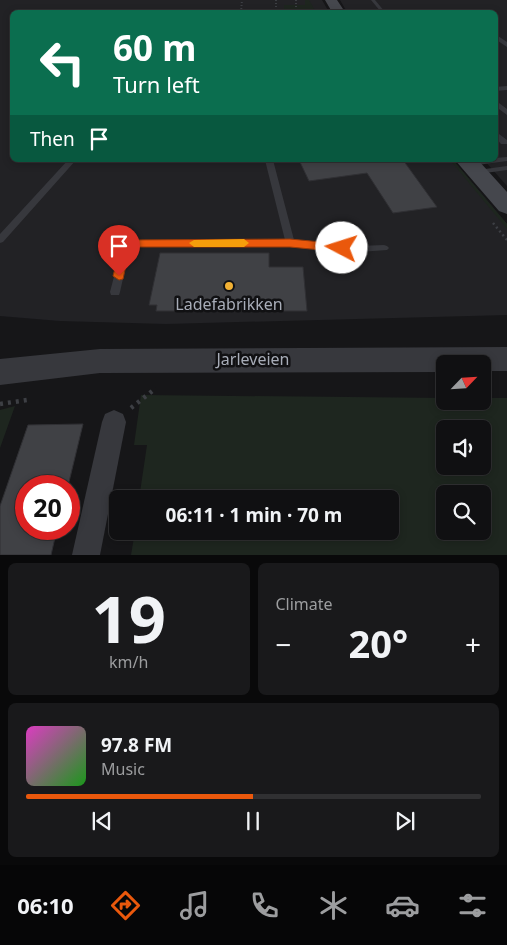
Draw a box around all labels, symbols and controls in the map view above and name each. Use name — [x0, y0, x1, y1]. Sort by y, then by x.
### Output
text: 60 m — [113, 24, 196, 71]
icon: left — [30, 30, 95, 95]
text: Turn left — [113, 69, 200, 99]
icon: arrive — [85, 125, 113, 153]
text: Then — [30, 126, 75, 152]
position arrow — [315, 221, 367, 273]
pin — [98, 225, 140, 276]
icon: arrive — [105, 232, 133, 260]
marker: Ladefabrikken — [223, 280, 235, 292]
place label: Ladefabrikken — [175, 293, 283, 315]
street label: Jarleveien — [215, 348, 289, 370]
north arrow — [436, 355, 491, 410]
map controls — [436, 355, 491, 540]
button: sound — [436, 420, 491, 475]
speed limit sign: 20 — [15, 475, 80, 540]
button: search — [436, 485, 491, 540]
text: 06:11 · 1 min · 70 m — [166, 502, 342, 528]
text: 19 — [92, 574, 166, 662]
text: Climate — [276, 593, 333, 615]
text: 20° — [348, 617, 408, 669]
text: − — [276, 625, 292, 663]
text: + — [465, 625, 481, 663]
text: km/h — [109, 651, 148, 673]
text: 97.8 FM — [101, 732, 172, 758]
text: Music — [101, 758, 145, 780]
icon: previous — [88, 807, 116, 835]
icon: pause — [239, 807, 267, 835]
icon: next — [391, 807, 419, 835]
icon: directions — [108, 888, 143, 923]
icon: music — [177, 888, 212, 923]
icon: phone — [247, 888, 282, 923]
icon: climate — [316, 888, 351, 923]
icon: car — [385, 888, 420, 923]
icon: filters — [455, 888, 490, 923]
text: 06:10 — [17, 890, 74, 920]

